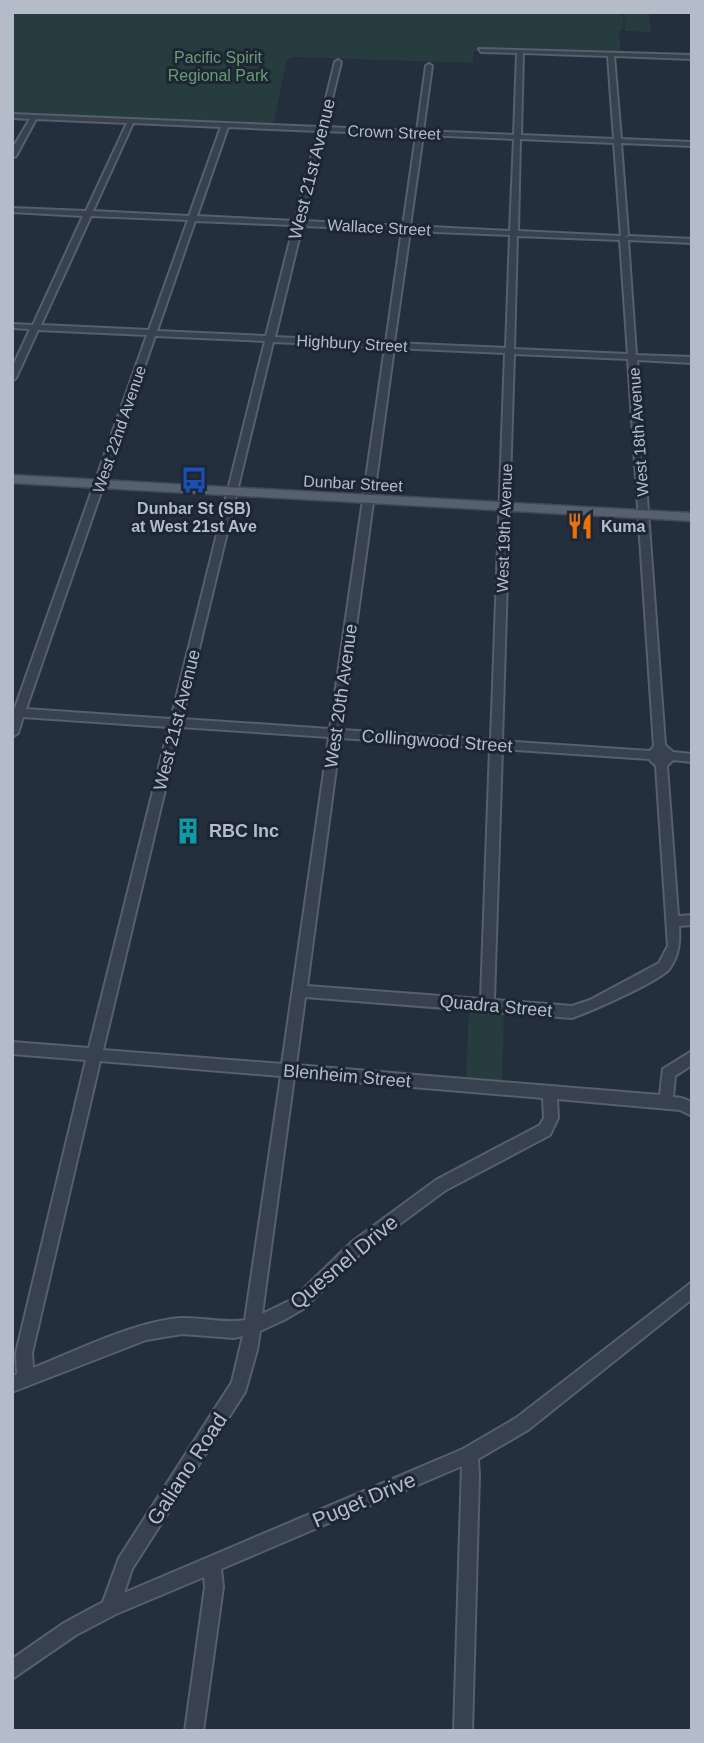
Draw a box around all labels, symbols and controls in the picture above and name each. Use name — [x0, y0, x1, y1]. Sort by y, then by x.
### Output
park label: Pacific Spirit Regional Park — [168, 49, 269, 84]
street label: West 21st Avenue — [285, 97, 339, 241]
street label: Crown Street — [347, 122, 441, 143]
street label: Wallace Street — [327, 216, 432, 239]
street label: Highbury Street — [296, 332, 408, 355]
street label: West 22nd Avenue — [90, 363, 149, 495]
street label: West 18th Avenue — [626, 367, 651, 497]
street label: West 19th Avenue — [494, 463, 515, 593]
bus stop icon: Dunbar St (SB) at West 21st Ave — [179, 465, 209, 495]
street label: Dunbar Street — [303, 472, 404, 495]
place label: Dunbar St (SB) at West 21st Ave — [131, 500, 257, 535]
restaurant icon: Kuma — [565, 511, 595, 541]
place label: Kuma — [601, 518, 646, 535]
street label: West 20th Avenue — [321, 623, 361, 769]
street label: West 21st Avenue — [150, 648, 204, 792]
street label: Collingwood Street — [361, 726, 513, 756]
building icon: RBC Inc — [173, 816, 203, 846]
place label: RBC Inc — [209, 821, 279, 841]
street label: Quadra Street — [439, 991, 553, 1021]
street label: Blenheim Street — [282, 1060, 412, 1092]
street label: Quesnel Drive — [285, 1210, 402, 1313]
street label: Galiano Road — [142, 1409, 231, 1529]
street label: Puget Drive — [309, 1468, 419, 1532]

